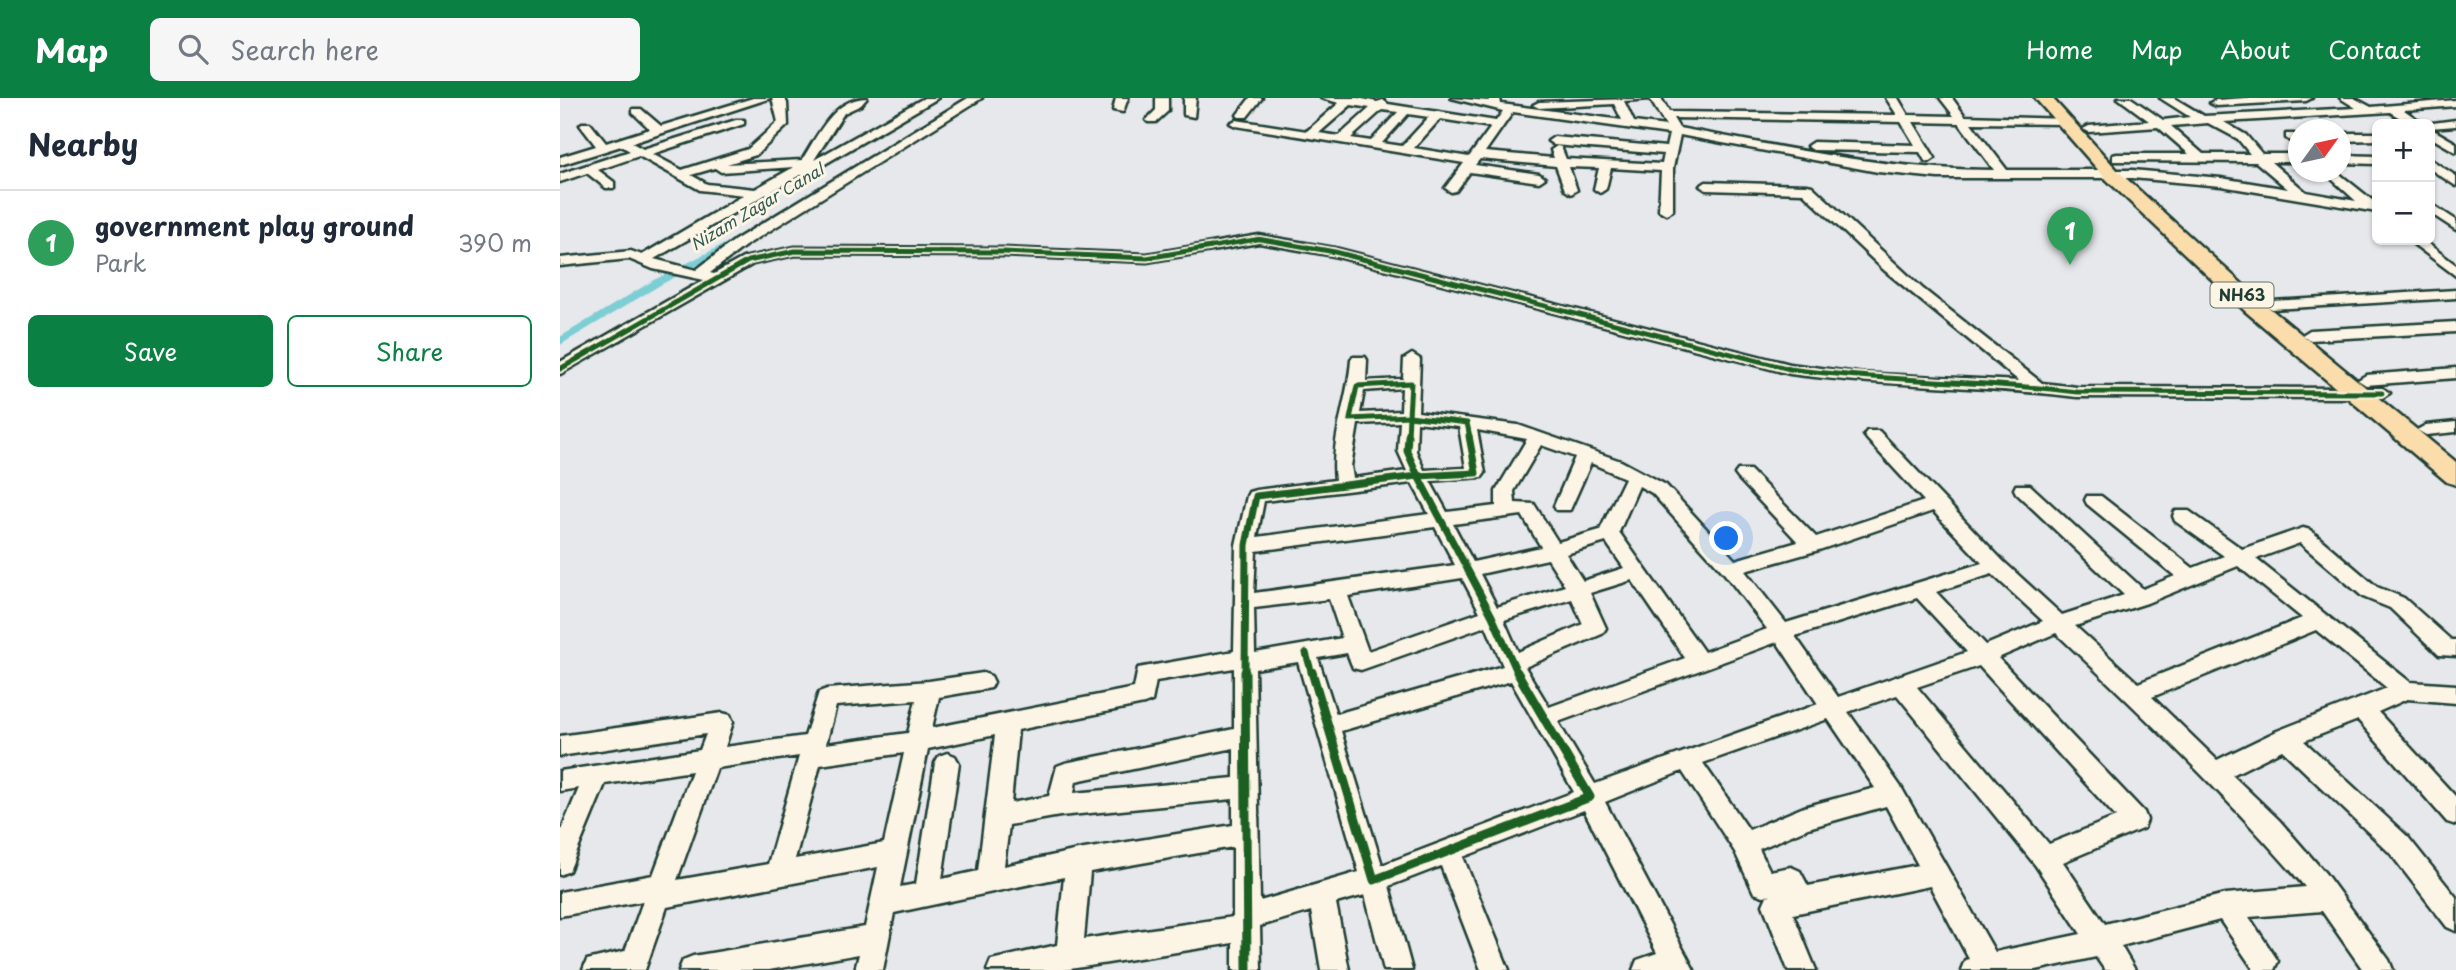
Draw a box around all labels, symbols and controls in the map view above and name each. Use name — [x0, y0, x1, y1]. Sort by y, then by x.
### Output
search box — [150, 18, 640, 81]
text: Map — [35, 24, 108, 74]
icon: search — [174, 30, 212, 68]
text: Search here — [230, 30, 379, 69]
text: Home — [2026, 31, 2093, 67]
text: Map — [2131, 31, 2182, 67]
text: About — [2220, 31, 2290, 67]
text: Contact — [2328, 31, 2421, 67]
north arrow — [2288, 119, 2351, 182]
map controls — [2372, 119, 2435, 245]
button: + — [2372, 119, 2435, 182]
text: Nearby — [28, 121, 138, 166]
water label: Nizam Zagar Canal — [685, 156, 830, 255]
button: − — [2372, 182, 2435, 245]
text: government play ground — [95, 206, 414, 245]
pin: 1 — [2047, 207, 2093, 265]
text: 1 — [46, 225, 57, 260]
text: 390 m — [458, 225, 532, 260]
text: Park — [95, 245, 146, 280]
road number: NH63 — [2210, 282, 2274, 308]
button: Save — [28, 315, 273, 387]
button: Share — [287, 315, 532, 387]
your location — [1709, 521, 1743, 555]

